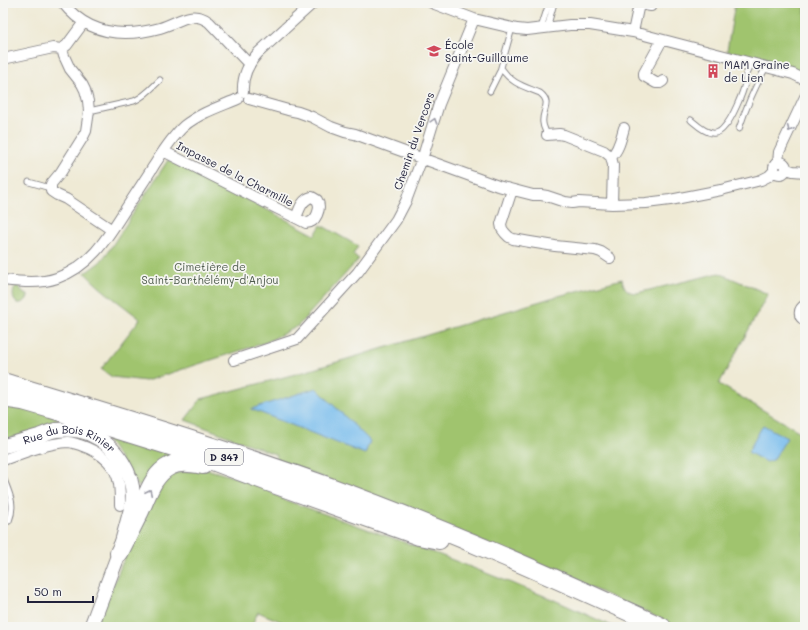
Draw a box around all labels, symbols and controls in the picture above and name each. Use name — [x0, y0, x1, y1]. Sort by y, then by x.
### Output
place label: École Saint-Guillaume — [445, 37, 529, 65]
school or university icon: École Saint-Guillaume — [426, 43, 442, 59]
place label: MAM Graine de Lien — [724, 57, 790, 85]
building icon: MAM Graine de Lien — [705, 63, 721, 79]
street label: Chemin du Vercors — [390, 90, 437, 192]
one-way arrow — [429, 118, 438, 125]
one-way arrow — [787, 125, 795, 132]
street label: Impasse de la Charmille — [174, 137, 297, 210]
park label: Cimetière de Saint-Barthélémy-d'Anjou — [141, 259, 279, 287]
street label: Rue du Bois Rinier — [21, 421, 119, 456]
road number: D 347 — [205, 449, 243, 465]
one-way arrow — [144, 489, 152, 497]
scale bar — [28, 578, 93, 604]
text: 50 m — [34, 583, 62, 599]

